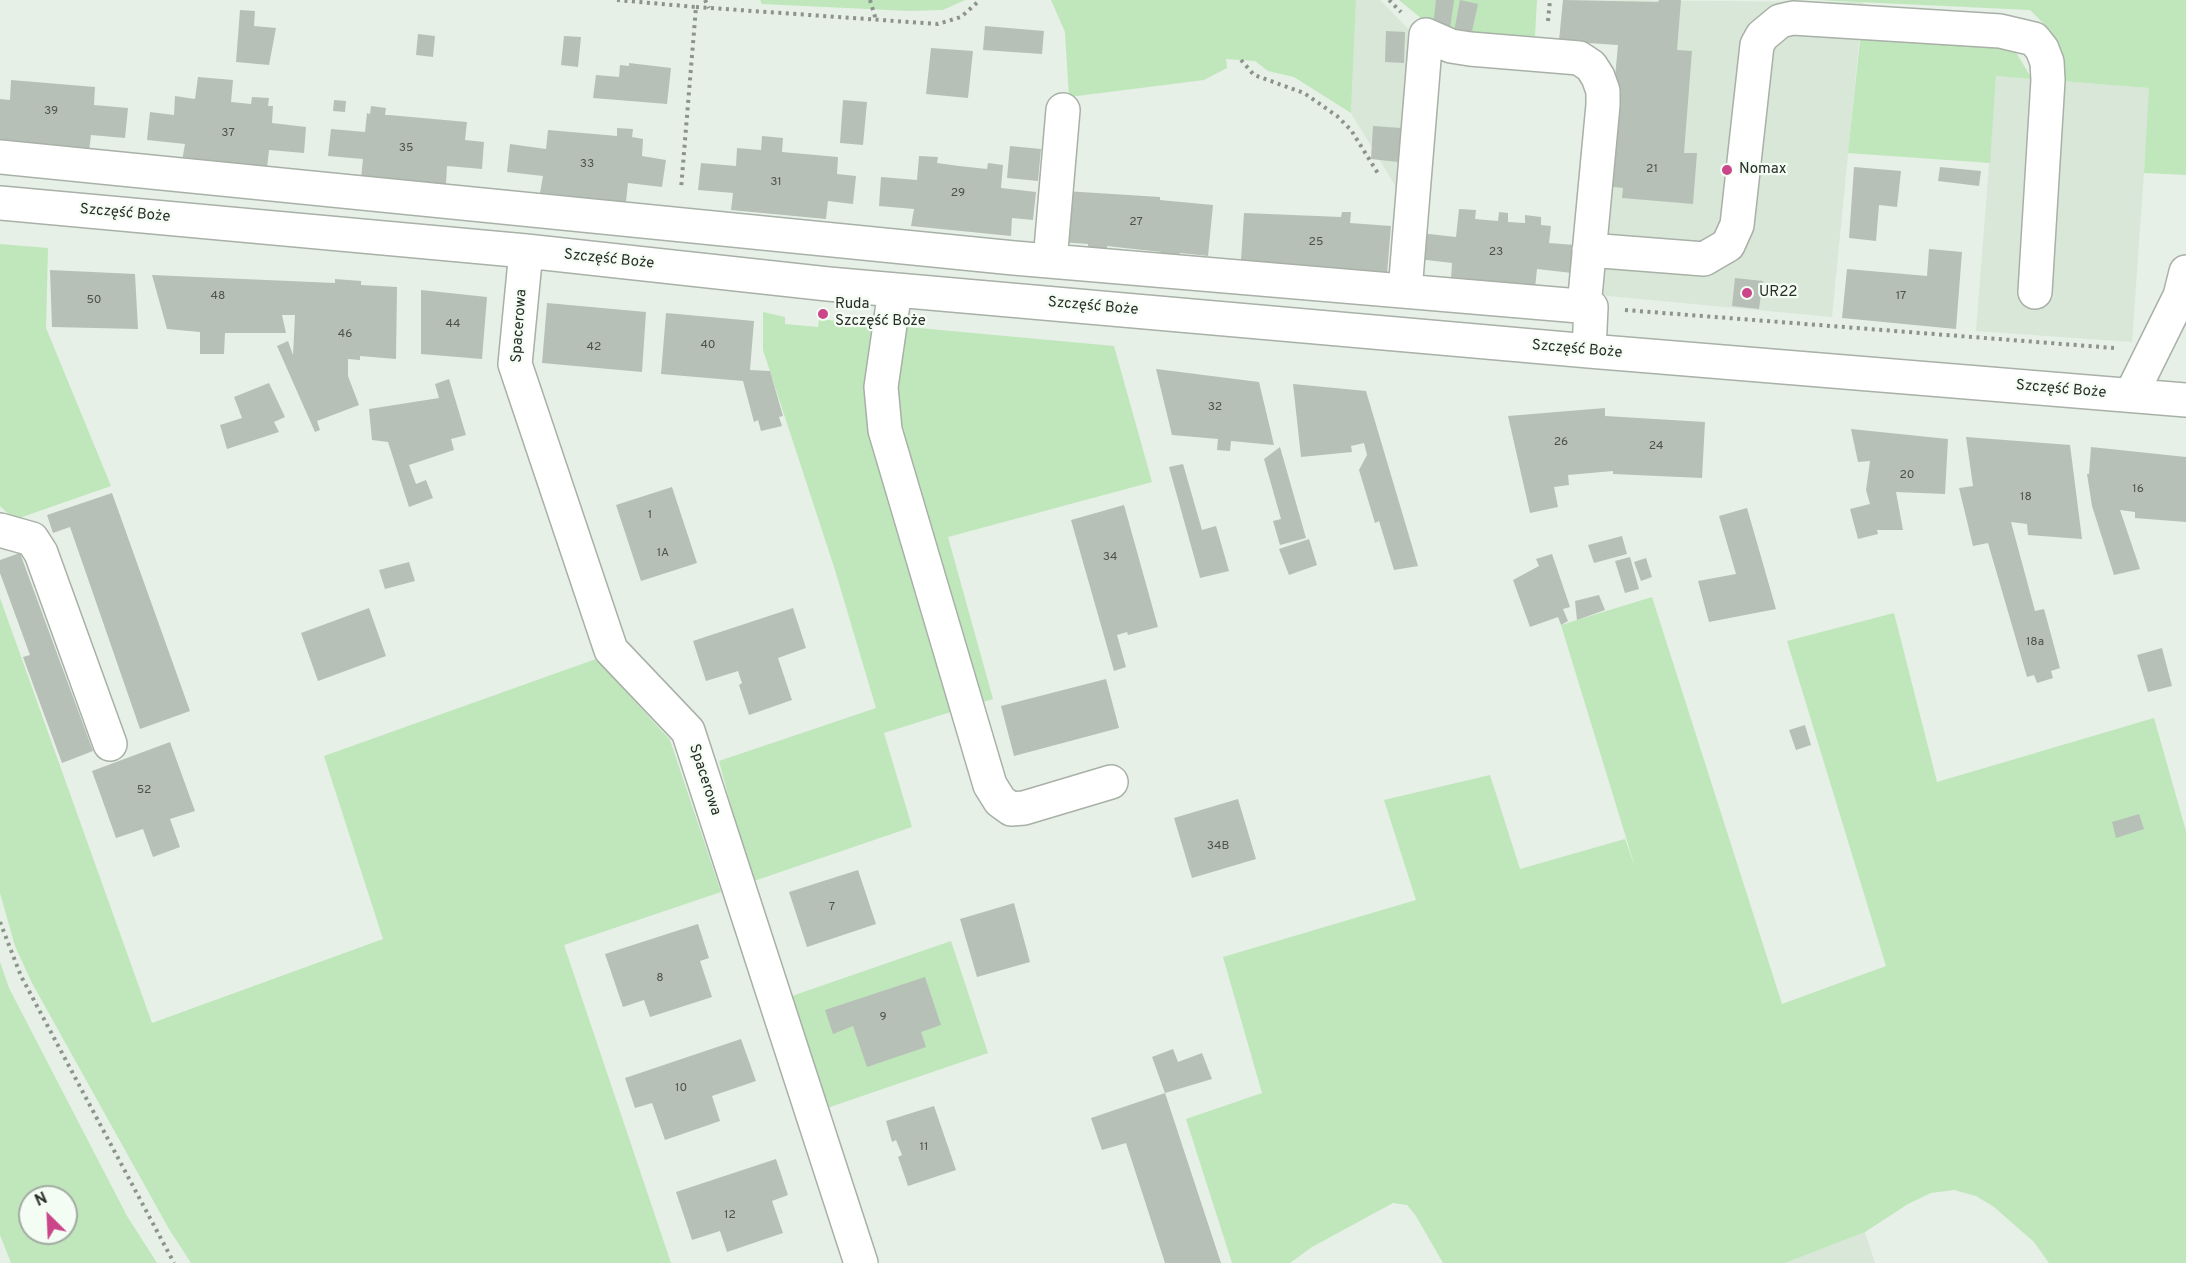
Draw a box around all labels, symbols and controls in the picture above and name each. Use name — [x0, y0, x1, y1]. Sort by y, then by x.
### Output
house number: 39 — [44, 105, 58, 119]
house number: 37 — [221, 127, 235, 141]
house number: 35 — [399, 142, 413, 156]
house number: 33 — [580, 158, 594, 172]
place label: Nomax — [1739, 161, 1787, 179]
house number: 21 — [1646, 163, 1658, 177]
marker: Nomax — [1720, 163, 1734, 177]
house number: 31 — [770, 176, 782, 190]
house number: 29 — [951, 187, 965, 201]
street label: Szczęść Boże — [79, 201, 171, 227]
house number: 27 — [1129, 216, 1143, 230]
house number: 25 — [1309, 236, 1323, 250]
street label: Szczęść Boże — [563, 246, 655, 274]
house number: 23 — [1489, 246, 1503, 260]
place label: UR22 — [1759, 284, 1798, 302]
marker: UR22 — [1740, 286, 1754, 300]
street label: Spacerowa — [508, 289, 532, 363]
house number: 48 — [211, 290, 225, 304]
house number: 17 — [1896, 290, 1906, 304]
house number: 50 — [86, 294, 102, 308]
street label: Szczęść Boże — [1047, 294, 1139, 320]
place label: Ruda Szczęść Boże — [835, 296, 926, 331]
marker: Ruda Szczęść Boże — [816, 307, 830, 321]
house number: 44 — [446, 318, 460, 332]
house number: 46 — [338, 328, 352, 342]
street label: Szczęść Boże — [1531, 337, 1623, 363]
house number: 40 — [700, 339, 716, 353]
house number: 42 — [587, 341, 601, 355]
street label: Szczęść Boże — [2015, 377, 2107, 403]
house number: 32 — [1208, 401, 1222, 415]
house number: 26 — [1554, 436, 1568, 450]
house number: 24 — [1649, 440, 1663, 454]
house number: 20 — [1899, 469, 1915, 483]
house number: 16 — [2132, 483, 2144, 497]
house number: 18 — [2020, 491, 2032, 505]
house number: 1 — [648, 509, 652, 523]
house number: 1A — [657, 547, 669, 561]
house number: 34 — [1103, 551, 1117, 565]
house number: 18a — [2026, 636, 2044, 650]
street label: Spacerowa — [684, 742, 724, 818]
house number: 52 — [137, 784, 151, 798]
house number: 34B — [1207, 840, 1229, 854]
house number: 7 — [829, 901, 835, 915]
house number: 8 — [656, 972, 664, 986]
house number: 9 — [879, 1011, 887, 1025]
house number: 10 — [675, 1082, 687, 1096]
house number: 11 — [920, 1141, 928, 1155]
north arrow — [18, 1185, 78, 1245]
text: N — [32, 1189, 51, 1212]
house number: 12 — [724, 1209, 736, 1223]

